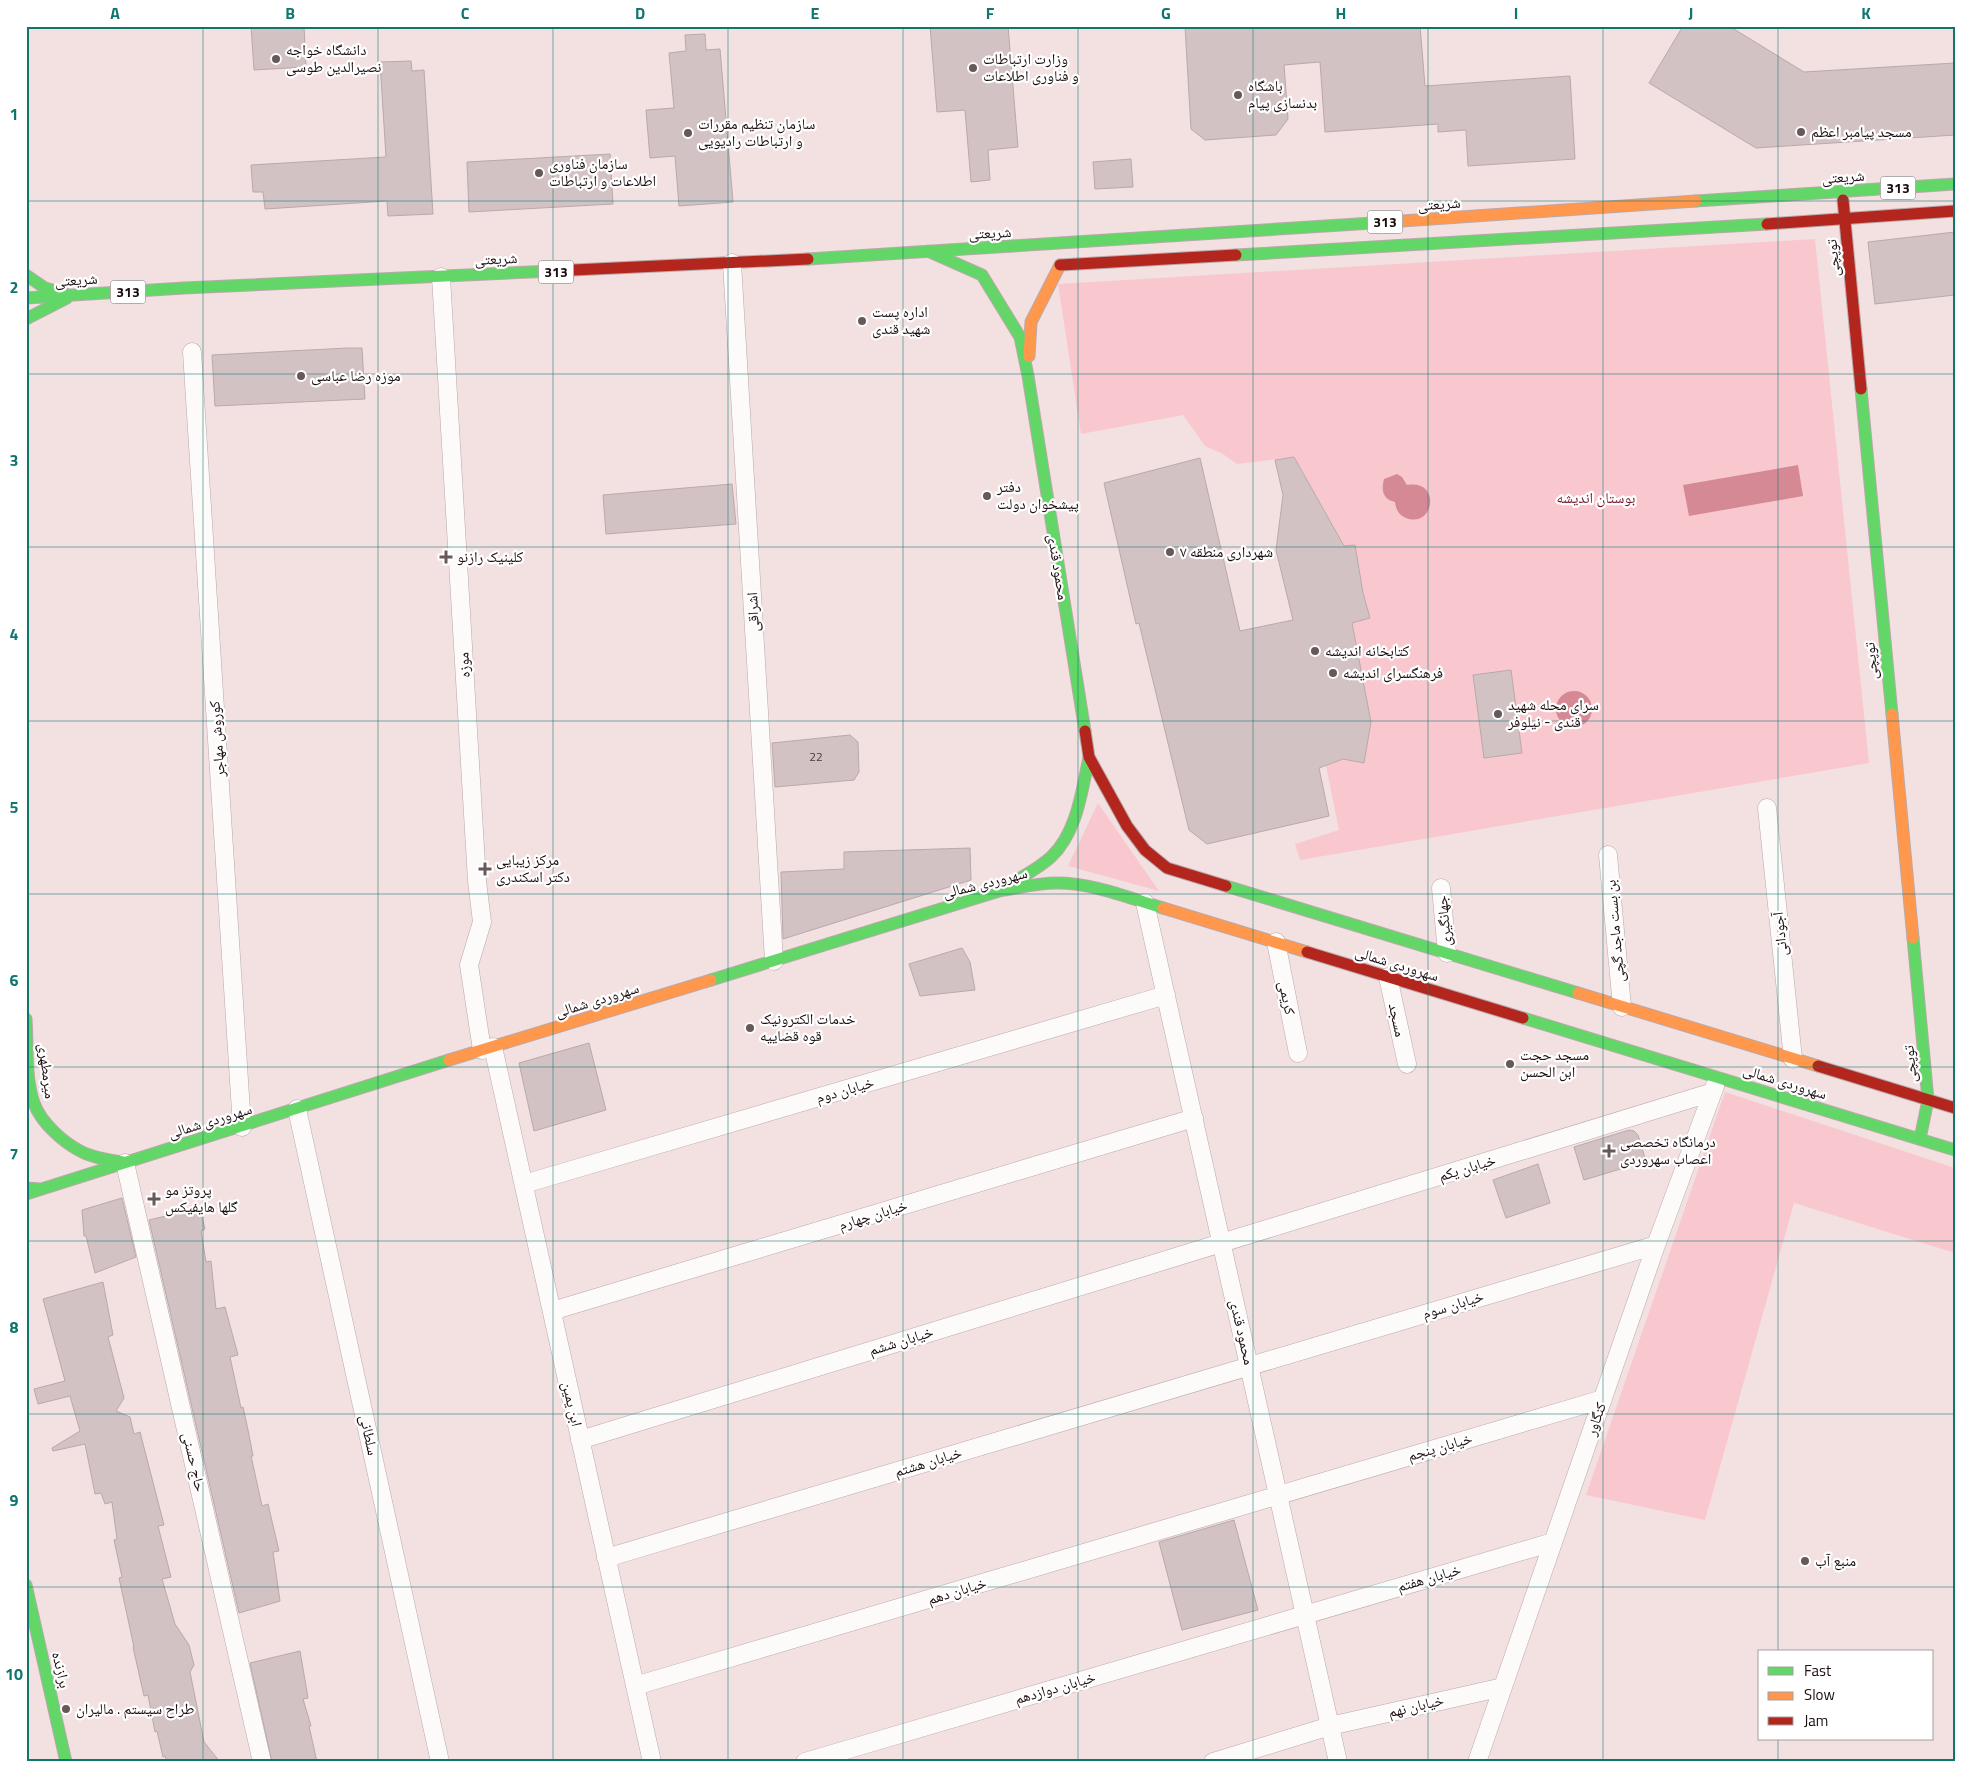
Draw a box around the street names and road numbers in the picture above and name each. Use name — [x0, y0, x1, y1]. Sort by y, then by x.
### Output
street label: شریعتی — [1821, 164, 1865, 189]
road number: 313 — [1880, 177, 1916, 200]
street label: شریعتی — [1417, 191, 1461, 216]
road number: 313 — [1368, 210, 1402, 233]
street label: شریعتی — [968, 220, 1012, 245]
street label: توپچی — [1819, 238, 1846, 278]
street label: شریعتی — [474, 246, 518, 271]
road number: 313 — [538, 260, 574, 284]
street label: شریعتی — [54, 267, 98, 292]
road number: 313 — [110, 280, 146, 304]
street label: محمود قندی — [1042, 532, 1075, 602]
street label: اشراقی — [740, 592, 765, 632]
street label: توپچی — [1857, 641, 1884, 681]
street label: موزه — [451, 651, 476, 679]
street label: کوروش مهاجر — [202, 700, 231, 779]
street label: سهروردی شمالی — [940, 861, 1030, 904]
street label: بن بست ماجد گچی — [1599, 879, 1630, 983]
street label: جهانگیری — [1430, 894, 1457, 947]
street label: آجودانی — [1766, 910, 1793, 957]
street label: سهروردی شمالی — [1352, 940, 1442, 987]
street label: سهروردی شمالی — [552, 976, 642, 1023]
street label: کریمی — [1273, 979, 1302, 1017]
street label: مسجد — [1383, 1001, 1412, 1039]
street label: میرمطهری — [33, 1042, 62, 1100]
street label: توپچی — [1896, 1044, 1923, 1084]
street label: سهروردی شمالی — [1740, 1058, 1830, 1105]
street label: خیابان دوم — [813, 1070, 877, 1109]
street label: سهروردی شمالی — [165, 1097, 255, 1144]
street label: خیابان یکم — [1435, 1148, 1499, 1187]
street label: خیابان چهارم — [836, 1193, 911, 1236]
street label: خیابان سوم — [1419, 1284, 1487, 1325]
street label: محمود قندی — [1224, 1297, 1261, 1367]
street label: خیابان ششم — [866, 1320, 936, 1361]
street label: ابن یمین — [556, 1379, 589, 1429]
street label: کنگاور — [1579, 1399, 1612, 1440]
street label: سلطانی — [354, 1412, 385, 1458]
street label: خیابان پنجم — [1405, 1426, 1475, 1467]
street label: حاج حسنی — [176, 1430, 213, 1494]
street label: خیابان هشتم — [891, 1440, 965, 1483]
street label: خیابان هفتم — [1394, 1557, 1464, 1598]
street label: خیابان دهم — [925, 1571, 990, 1610]
street label: برازنده — [46, 1649, 77, 1690]
street label: خیابان دوازدهم — [1012, 1665, 1098, 1710]
street label: خیابان نهم — [1386, 1688, 1446, 1723]

